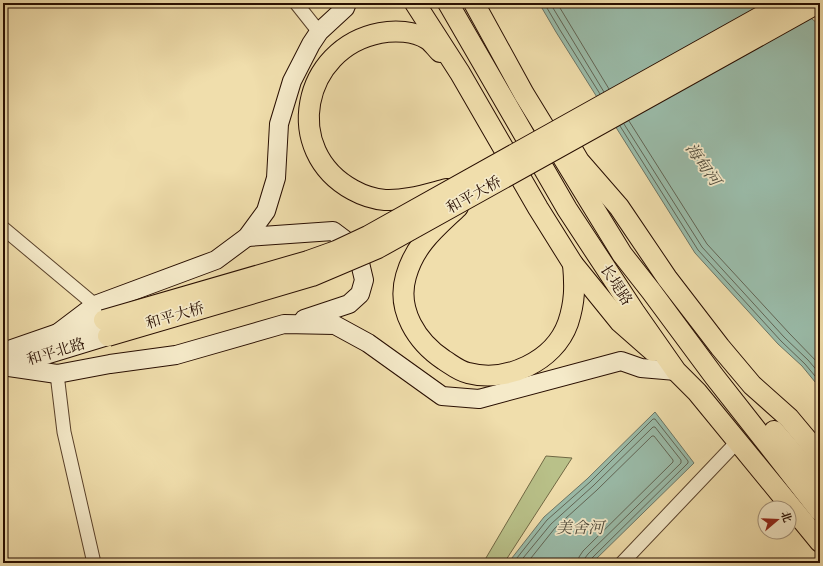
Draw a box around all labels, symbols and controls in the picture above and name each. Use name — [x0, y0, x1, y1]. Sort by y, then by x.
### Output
water label: 海甸河 — [680, 140, 726, 193]
street label: 和平大桥 — [443, 172, 505, 218]
street label: 长堤路 — [596, 261, 636, 309]
street label: 和平大桥 — [144, 299, 206, 333]
street label: 和平北路 — [25, 334, 87, 370]
north arrow — [757, 500, 797, 540]
text: 北 — [777, 510, 794, 525]
water label: 美舍河 — [556, 519, 607, 539]

